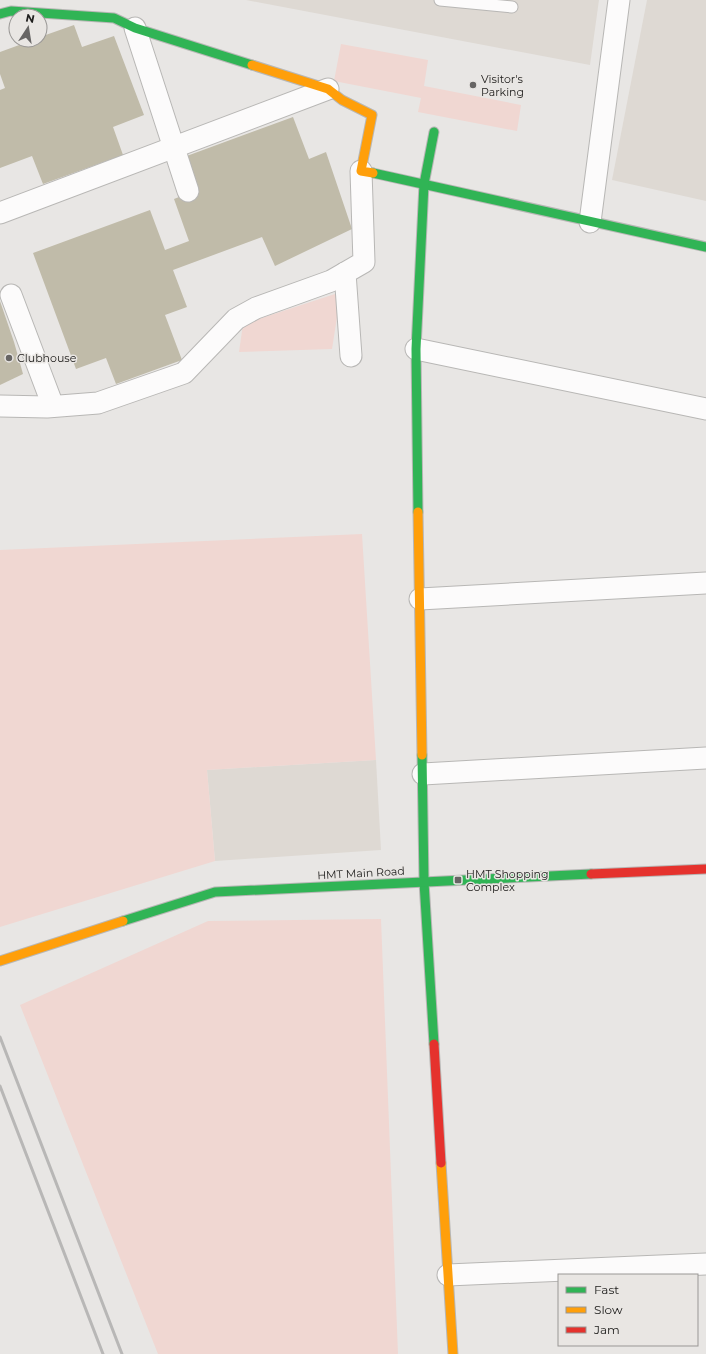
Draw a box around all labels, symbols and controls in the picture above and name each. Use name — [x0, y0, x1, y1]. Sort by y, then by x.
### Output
north arrow — [8, 8, 48, 48]
text: N — [24, 10, 36, 26]
place label: Visitor's Parking — [481, 72, 524, 99]
marker: Visitor's Parking — [468, 80, 478, 90]
place label: Clubhouse — [17, 351, 77, 365]
marker: Clubhouse — [4, 353, 14, 363]
street label: HMT Main Road — [317, 864, 405, 882]
place label: HMT Shopping Complex — [466, 867, 549, 894]
marker: HMT Shopping Complex — [453, 875, 463, 885]
legend — [558, 1274, 698, 1346]
text: Fast — [594, 1282, 619, 1297]
text: Slow — [594, 1302, 623, 1317]
text: Jam — [593, 1322, 620, 1337]

